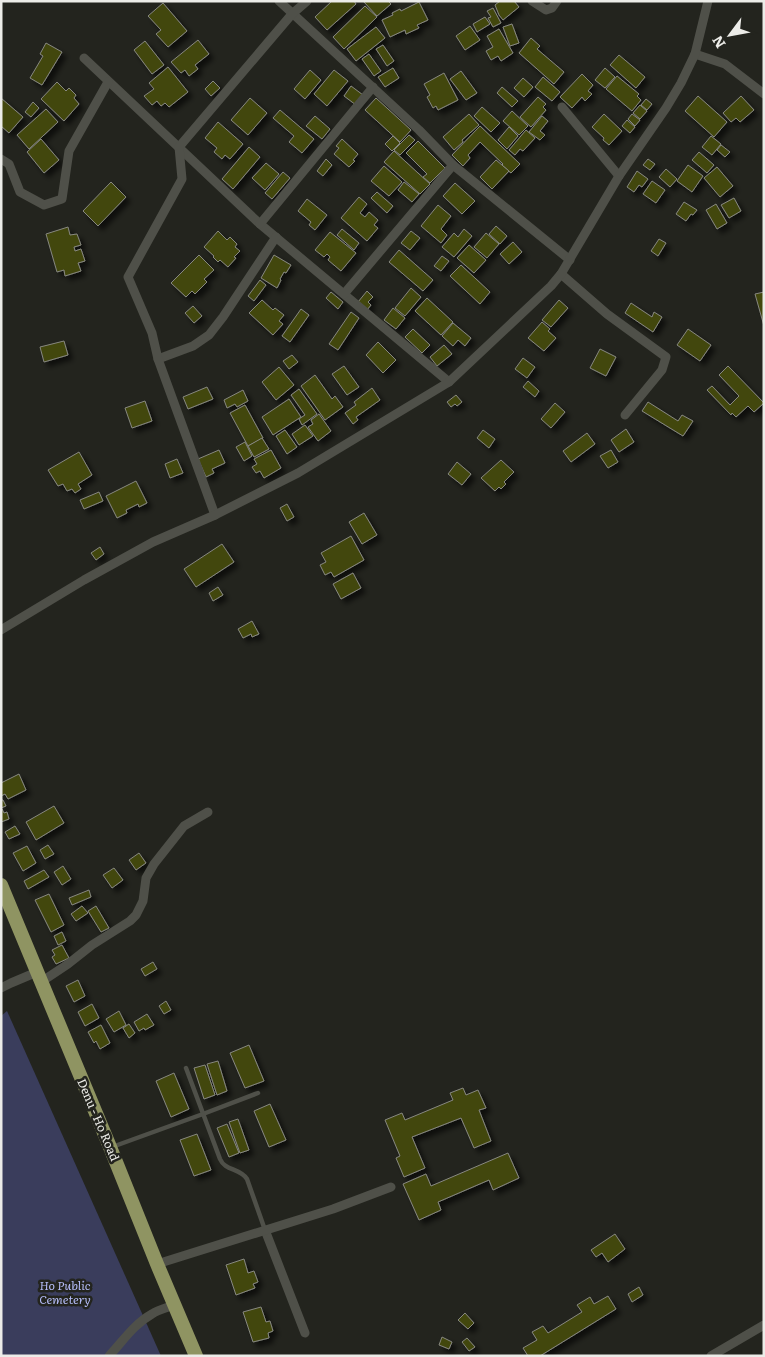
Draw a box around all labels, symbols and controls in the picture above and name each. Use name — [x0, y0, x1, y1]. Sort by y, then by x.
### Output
north arrow — [705, 10, 755, 60]
text: N — [706, 32, 730, 53]
street label: Denu - Ho Road — [73, 1076, 125, 1164]
park label: Ho Public Cemetery — [39, 1276, 91, 1308]

